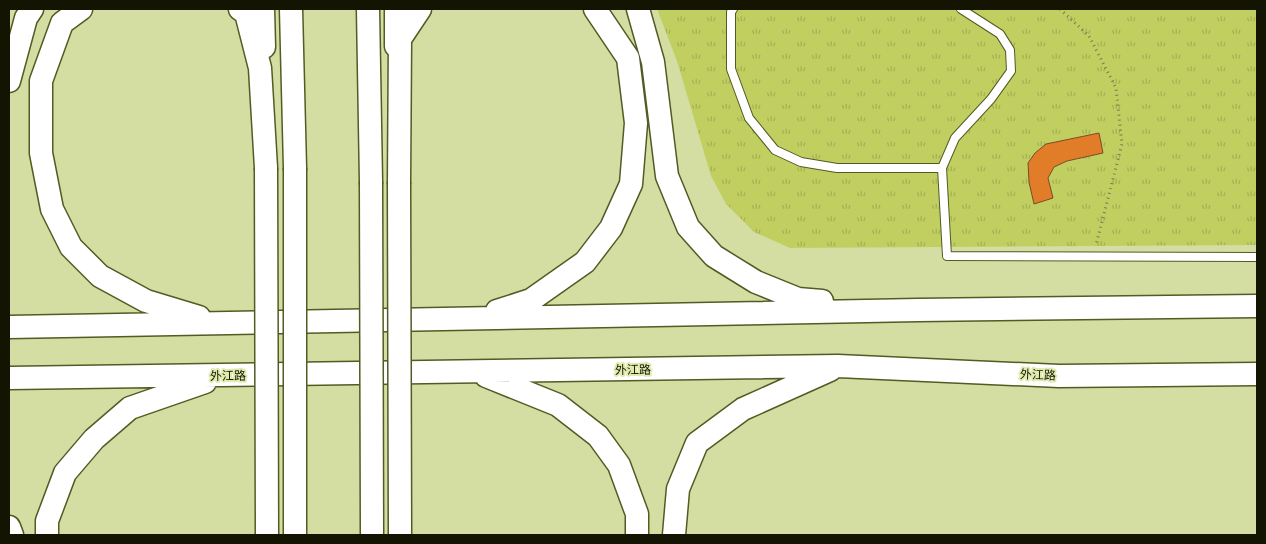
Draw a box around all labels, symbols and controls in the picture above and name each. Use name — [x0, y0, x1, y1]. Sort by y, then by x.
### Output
street label: 外江路 — [615, 363, 651, 377]
street label: 外江路 — [1020, 367, 1056, 383]
street label: 外江路 — [210, 369, 246, 383]

